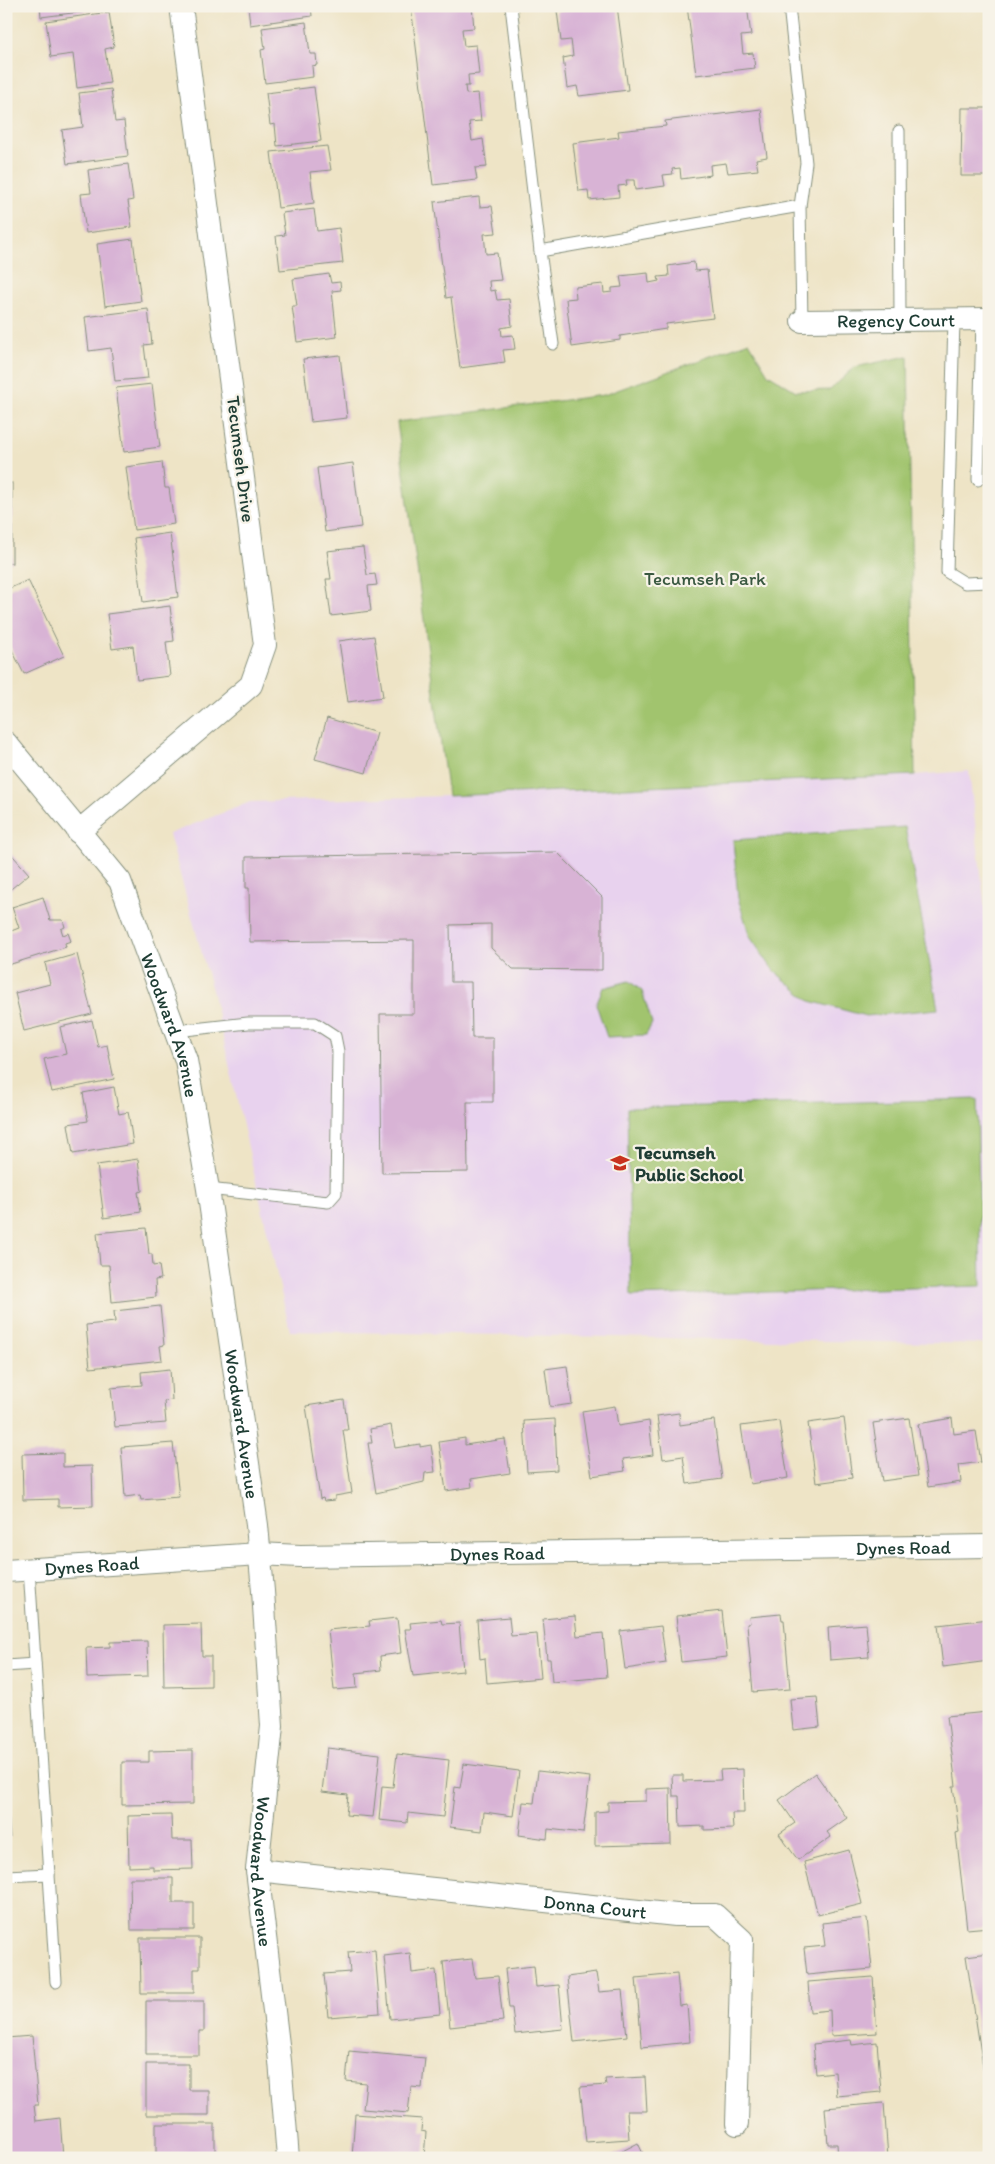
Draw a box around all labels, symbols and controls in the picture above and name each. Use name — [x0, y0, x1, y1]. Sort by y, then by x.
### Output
street label: Regency Court — [837, 308, 955, 332]
street label: Tecumseh Drive — [222, 395, 260, 523]
park label: Tecumseh Park — [644, 567, 766, 590]
street label: Woodward Avenue — [136, 950, 204, 1099]
place label: Tecumseh Public School — [634, 1141, 744, 1186]
school or university icon: Tecumseh Public School — [609, 1152, 631, 1174]
street label: Woodward Avenue — [220, 1347, 265, 1500]
street label: Dynes Road — [856, 1535, 952, 1559]
street label: Dynes Road — [450, 1541, 546, 1565]
street label: Dynes Road — [44, 1551, 141, 1580]
street label: Woodward Avenue — [245, 1795, 278, 1948]
street label: Donna Court — [542, 1889, 648, 1923]

